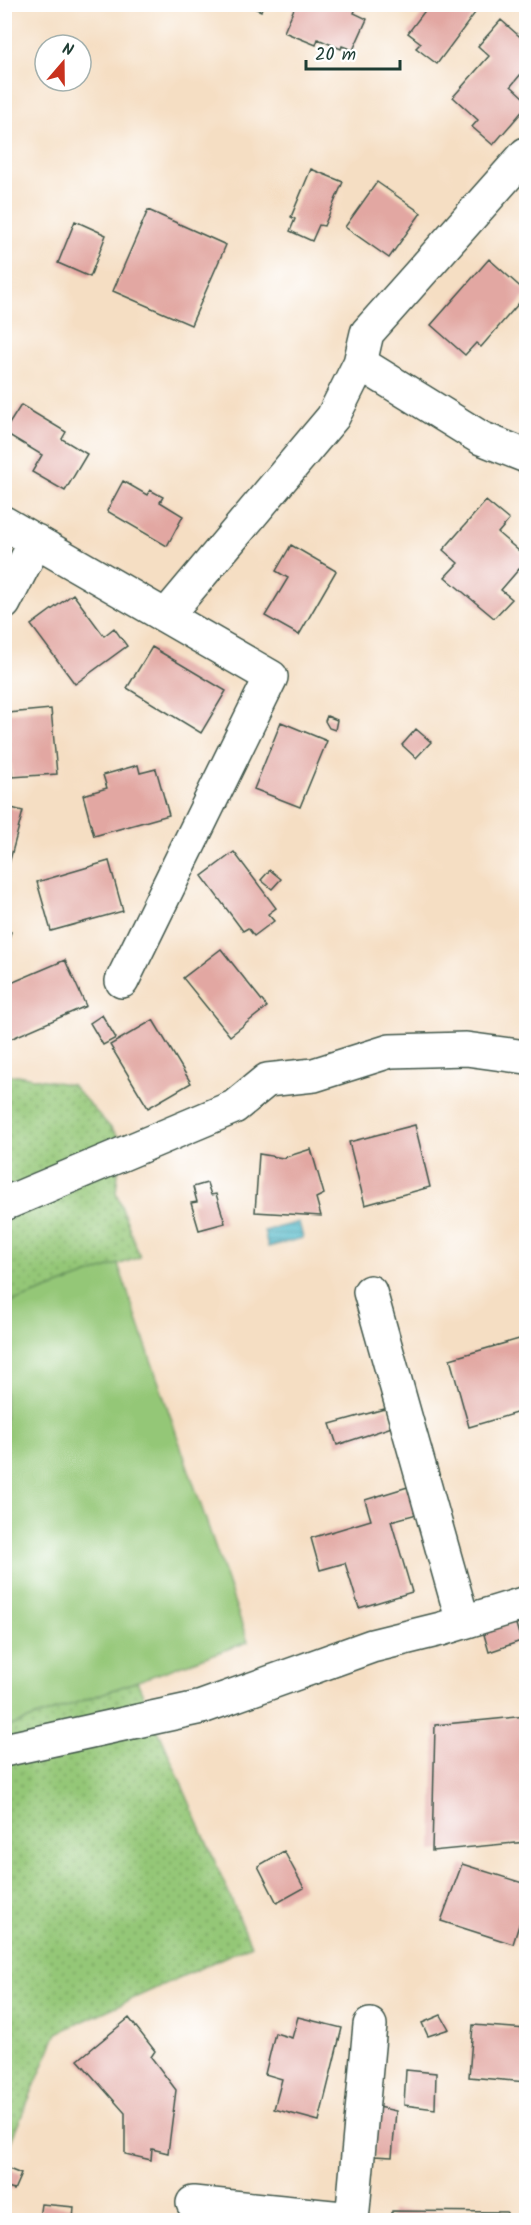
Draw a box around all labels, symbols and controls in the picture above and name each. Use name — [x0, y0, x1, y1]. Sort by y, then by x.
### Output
north arrow — [33, 33, 93, 93]
scale bar — [306, 33, 400, 71]
text: N — [59, 37, 77, 64]
text: 20 m — [315, 41, 356, 70]

